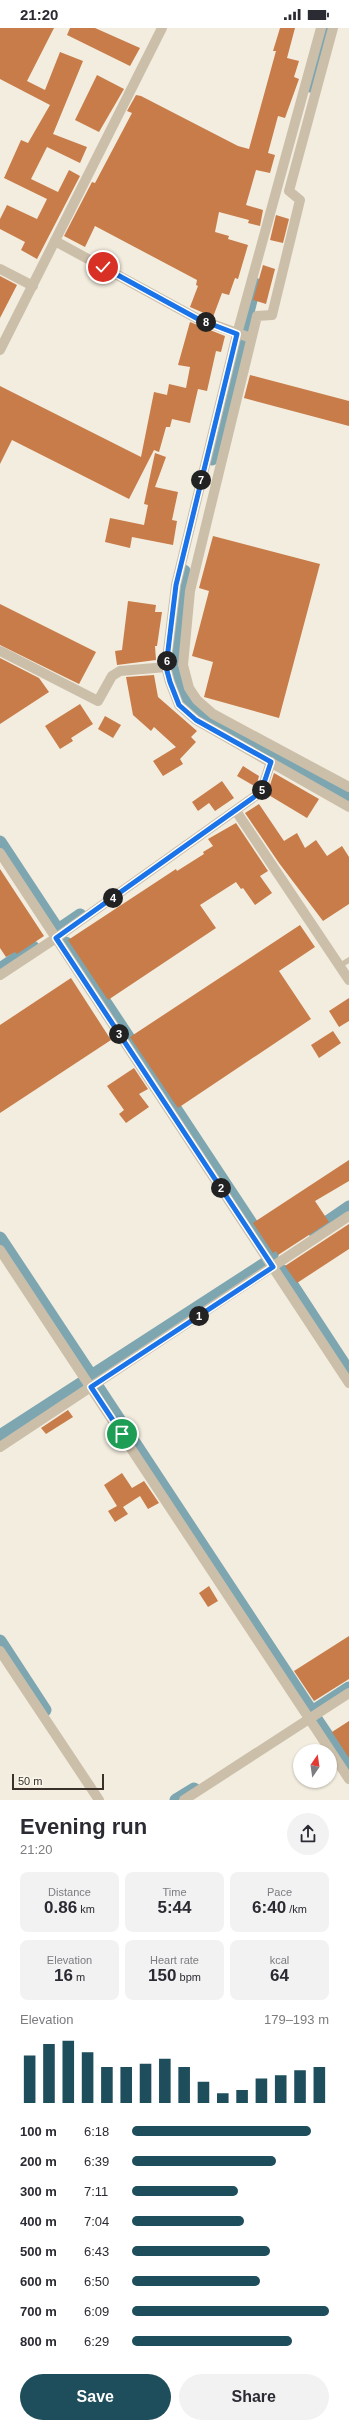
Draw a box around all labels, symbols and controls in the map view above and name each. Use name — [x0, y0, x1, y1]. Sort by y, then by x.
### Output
text: 21:20 — [20, 6, 58, 23]
pin — [86, 250, 120, 284]
icon: check — [92, 256, 114, 278]
pin: 8 — [196, 312, 216, 332]
text: 8 — [203, 316, 209, 328]
pin: 7 — [191, 470, 211, 490]
text: 7 — [198, 474, 204, 486]
pin: 6 — [157, 651, 177, 671]
text: 6 — [164, 655, 170, 667]
pin: 5 — [252, 780, 272, 800]
text: 5 — [259, 784, 265, 796]
pin: 4 — [103, 888, 123, 908]
text: 4 — [110, 892, 116, 904]
pin: 3 — [109, 1024, 129, 1044]
text: 3 — [116, 1028, 122, 1040]
pin: 2 — [211, 1178, 231, 1198]
text: 2 — [218, 1182, 224, 1194]
pin: 1 — [189, 1306, 209, 1326]
text: 1 — [196, 1310, 202, 1322]
pin — [105, 1417, 139, 1451]
icon: arrive — [111, 1423, 133, 1445]
north arrow — [293, 1744, 337, 1788]
map controls — [293, 1744, 337, 1788]
scale bar — [12, 1772, 104, 1791]
text: 50 m — [18, 1775, 42, 1787]
button: share — [287, 1813, 329, 1855]
text: Evening run — [20, 1814, 147, 1839]
text: 21:20 — [20, 1842, 53, 1857]
text: Distance — [48, 1886, 91, 1898]
text: Time — [162, 1886, 187, 1898]
text: Pace — [267, 1886, 292, 1898]
text: 0.86 — [44, 1898, 77, 1917]
text: 5:44 — [157, 1898, 192, 1917]
text: 6:40 — [252, 1898, 286, 1917]
text: km — [77, 1903, 95, 1915]
text: /km — [286, 1903, 307, 1915]
text: Elevation — [47, 1954, 92, 1966]
text: Heart rate — [150, 1954, 199, 1966]
text: kcal — [270, 1954, 289, 1966]
text: 16 — [54, 1966, 73, 1985]
text: 150 — [148, 1966, 176, 1985]
text: 64 — [270, 1966, 289, 1985]
text: m — [73, 1971, 85, 1983]
text: bpm — [176, 1971, 201, 1983]
text: Elevation — [20, 2012, 73, 2027]
text: 179–193 m — [264, 2012, 329, 2027]
text: 100 m — [20, 2124, 57, 2139]
text: 6:18 — [84, 2124, 109, 2139]
text: 200 m — [20, 2154, 57, 2169]
text: 6:39 — [84, 2154, 109, 2169]
text: 300 m — [20, 2184, 57, 2199]
text: 7:11 — [84, 2184, 108, 2199]
text: 400 m — [20, 2214, 57, 2229]
text: 7:04 — [84, 2214, 109, 2229]
text: 500 m — [20, 2244, 57, 2259]
text: 6:43 — [84, 2244, 109, 2259]
text: 600 m — [20, 2274, 57, 2289]
text: 6:50 — [84, 2274, 109, 2289]
text: 700 m — [20, 2304, 57, 2319]
text: 6:09 — [84, 2304, 109, 2319]
text: 800 m — [20, 2334, 57, 2349]
text: 6:29 — [84, 2334, 109, 2349]
button: Save — [20, 2374, 171, 2420]
button: Share — [179, 2374, 329, 2420]

